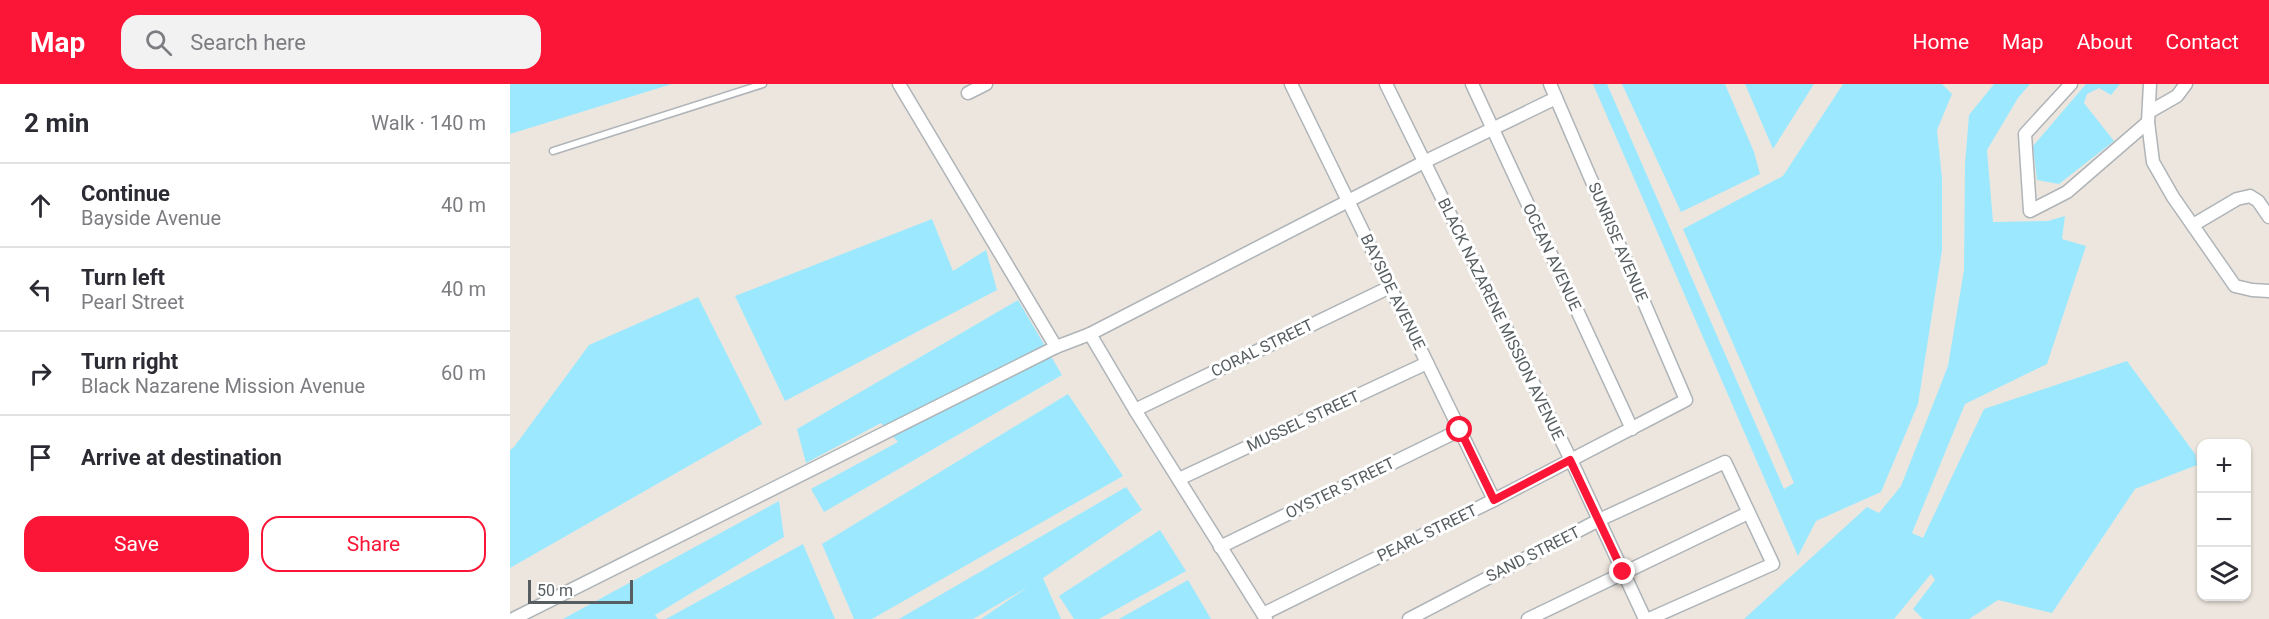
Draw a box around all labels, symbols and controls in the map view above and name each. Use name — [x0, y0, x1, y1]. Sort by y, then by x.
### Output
search box — [121, 15, 541, 69]
text: Map — [30, 26, 85, 59]
icon: search — [142, 26, 175, 59]
text: Search here — [190, 30, 306, 55]
text: Home — [1913, 30, 1969, 54]
text: Map — [2002, 30, 2044, 54]
text: About — [2077, 30, 2133, 54]
text: Contact — [2166, 30, 2239, 54]
text: 2 min — [24, 108, 89, 138]
text: Walk · 140 m — [371, 111, 486, 135]
street label: SUNRISE AVENUE — [1584, 179, 1652, 305]
text: Continue — [81, 181, 170, 206]
icon: ahead — [24, 189, 57, 222]
text: 40 m — [441, 193, 486, 217]
street label: BLACK NAZARENE MISSION AVENUE — [1434, 195, 1568, 443]
street label: OCEAN AVENUE — [1519, 200, 1585, 314]
text: Bayside Avenue — [81, 206, 221, 230]
street label: BAYSIDE AVENUE — [1357, 231, 1429, 353]
text: Turn left — [81, 265, 165, 290]
icon: left — [24, 273, 57, 306]
text: 40 m — [441, 277, 486, 301]
text: Pearl Street — [81, 290, 184, 314]
street label: CORAL STREET — [1208, 315, 1316, 381]
text: Turn right — [81, 349, 178, 374]
icon: right — [24, 357, 57, 390]
text: 60 m — [441, 361, 486, 385]
text: Black Nazarene Mission Avenue — [81, 374, 365, 398]
street label: MUSSEL STREET — [1244, 386, 1363, 455]
route start — [1446, 416, 1472, 442]
map controls — [2197, 439, 2251, 601]
button: + — [2197, 439, 2251, 493]
icon: arrive — [24, 441, 57, 474]
text: Arrive at destination — [81, 445, 282, 470]
street label: OYSTER STREET — [1282, 453, 1398, 523]
button: − — [2197, 493, 2251, 547]
street label: PEARL STREET — [1374, 500, 1480, 565]
button: Save — [24, 516, 249, 572]
button: Share — [261, 516, 486, 572]
street label: SAND STREET — [1483, 522, 1583, 586]
button: layers — [2197, 547, 2251, 601]
route end — [1609, 558, 1635, 584]
scale bar — [528, 577, 633, 604]
text: 50 m — [537, 581, 573, 600]

